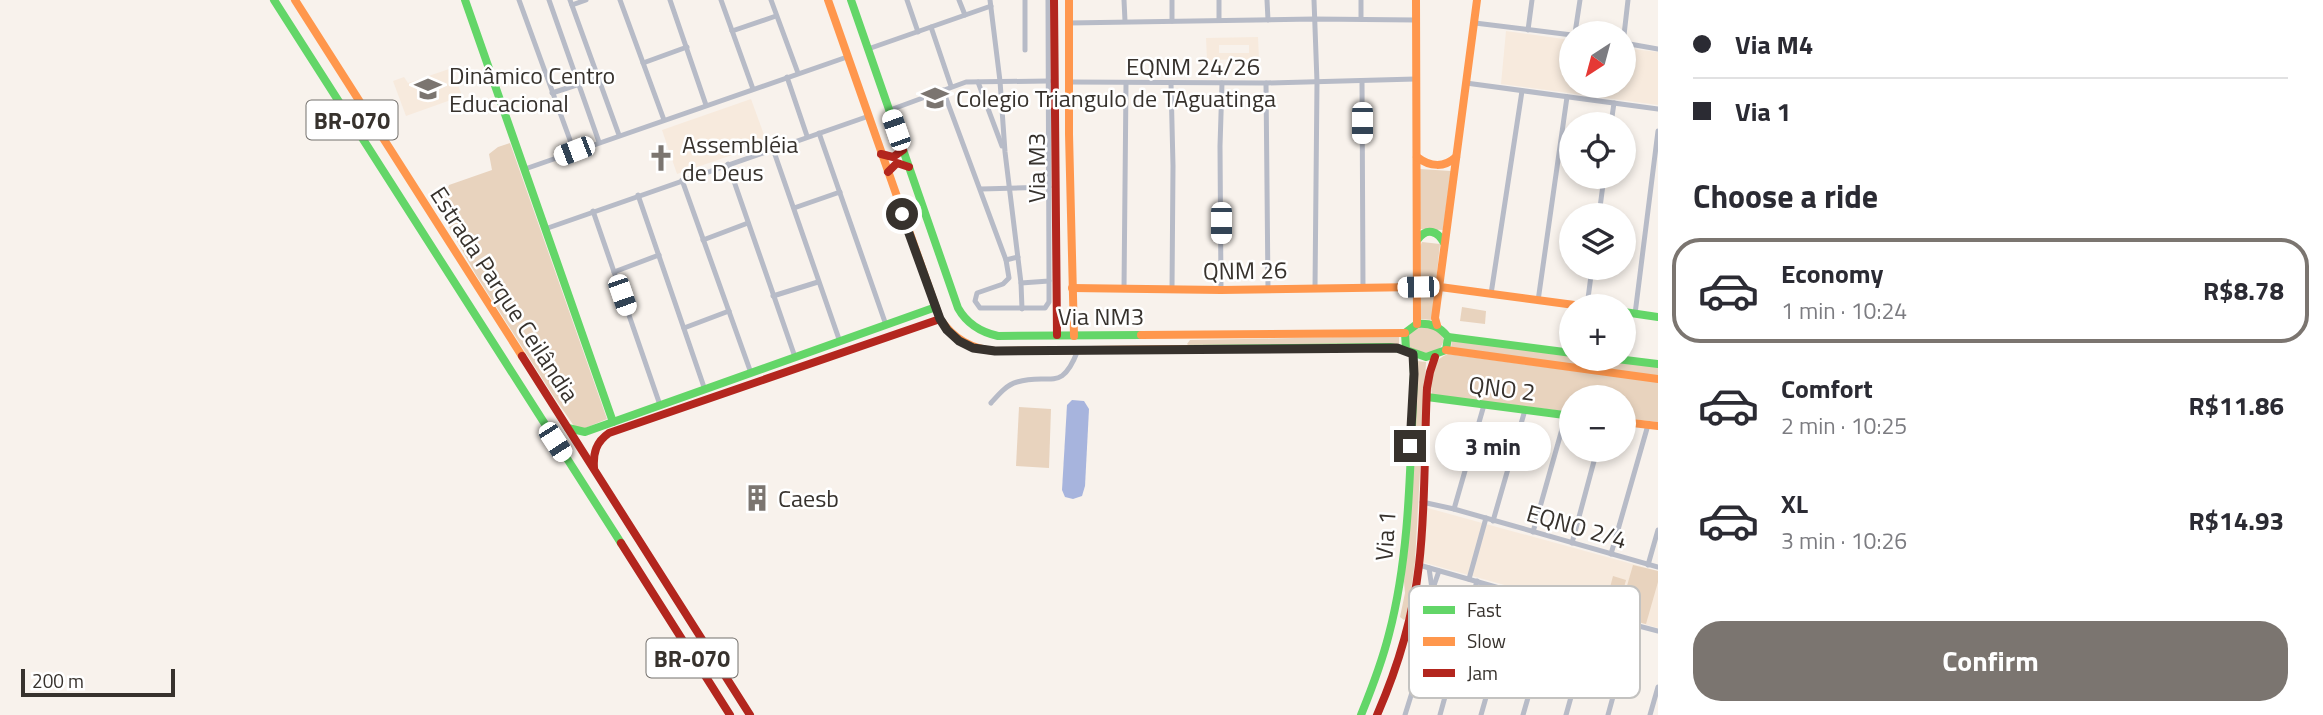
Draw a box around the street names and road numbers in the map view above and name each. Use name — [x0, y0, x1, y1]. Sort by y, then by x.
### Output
street label: EQNM 24/26 — [1126, 48, 1260, 84]
road number: BR-070 — [306, 100, 398, 140]
street label: Via M3 — [1018, 133, 1054, 203]
street label: Estrada Parque Ceilândia — [422, 179, 588, 409]
street label: QNM 26 — [1202, 251, 1288, 289]
street label: Via NM3 — [1058, 298, 1144, 334]
street label: QNO 2 — [1467, 366, 1537, 410]
street label: EQNO 2/4 — [1523, 494, 1631, 558]
street label: Via 1 — [1365, 510, 1405, 562]
road number: BR-070 — [646, 638, 738, 678]

